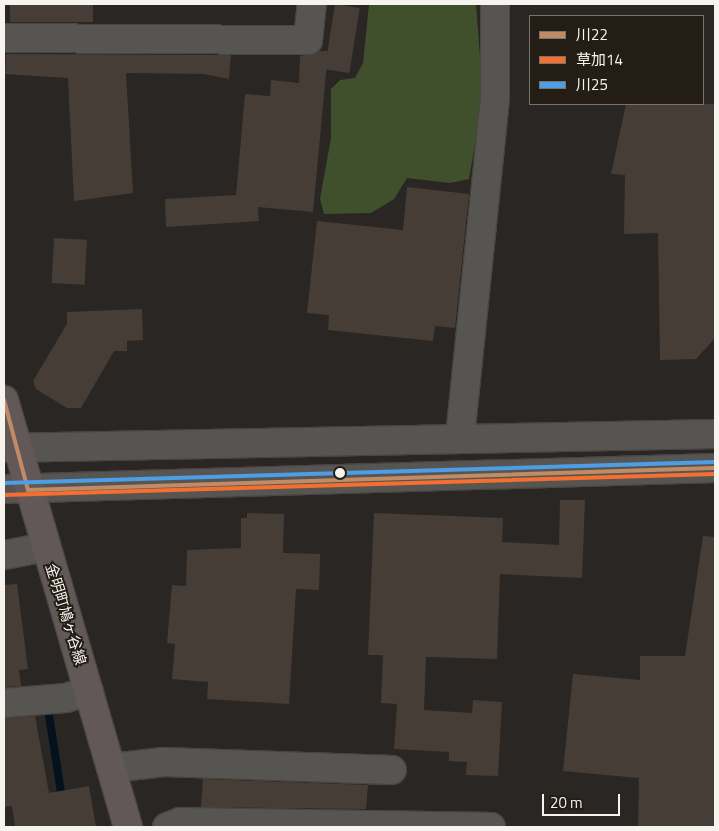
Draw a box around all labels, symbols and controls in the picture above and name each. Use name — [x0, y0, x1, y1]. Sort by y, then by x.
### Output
legend — [529, 15, 704, 105]
text: 川22 — [576, 23, 608, 46]
text: 草加14 — [576, 48, 623, 71]
text: 川25 — [576, 73, 608, 96]
unlabelled marker — [335, 468, 345, 478]
street label: 金明町鳩ヶ谷線 — [42, 561, 90, 667]
scale bar — [544, 784, 622, 816]
text: 20 m — [550, 791, 583, 814]

